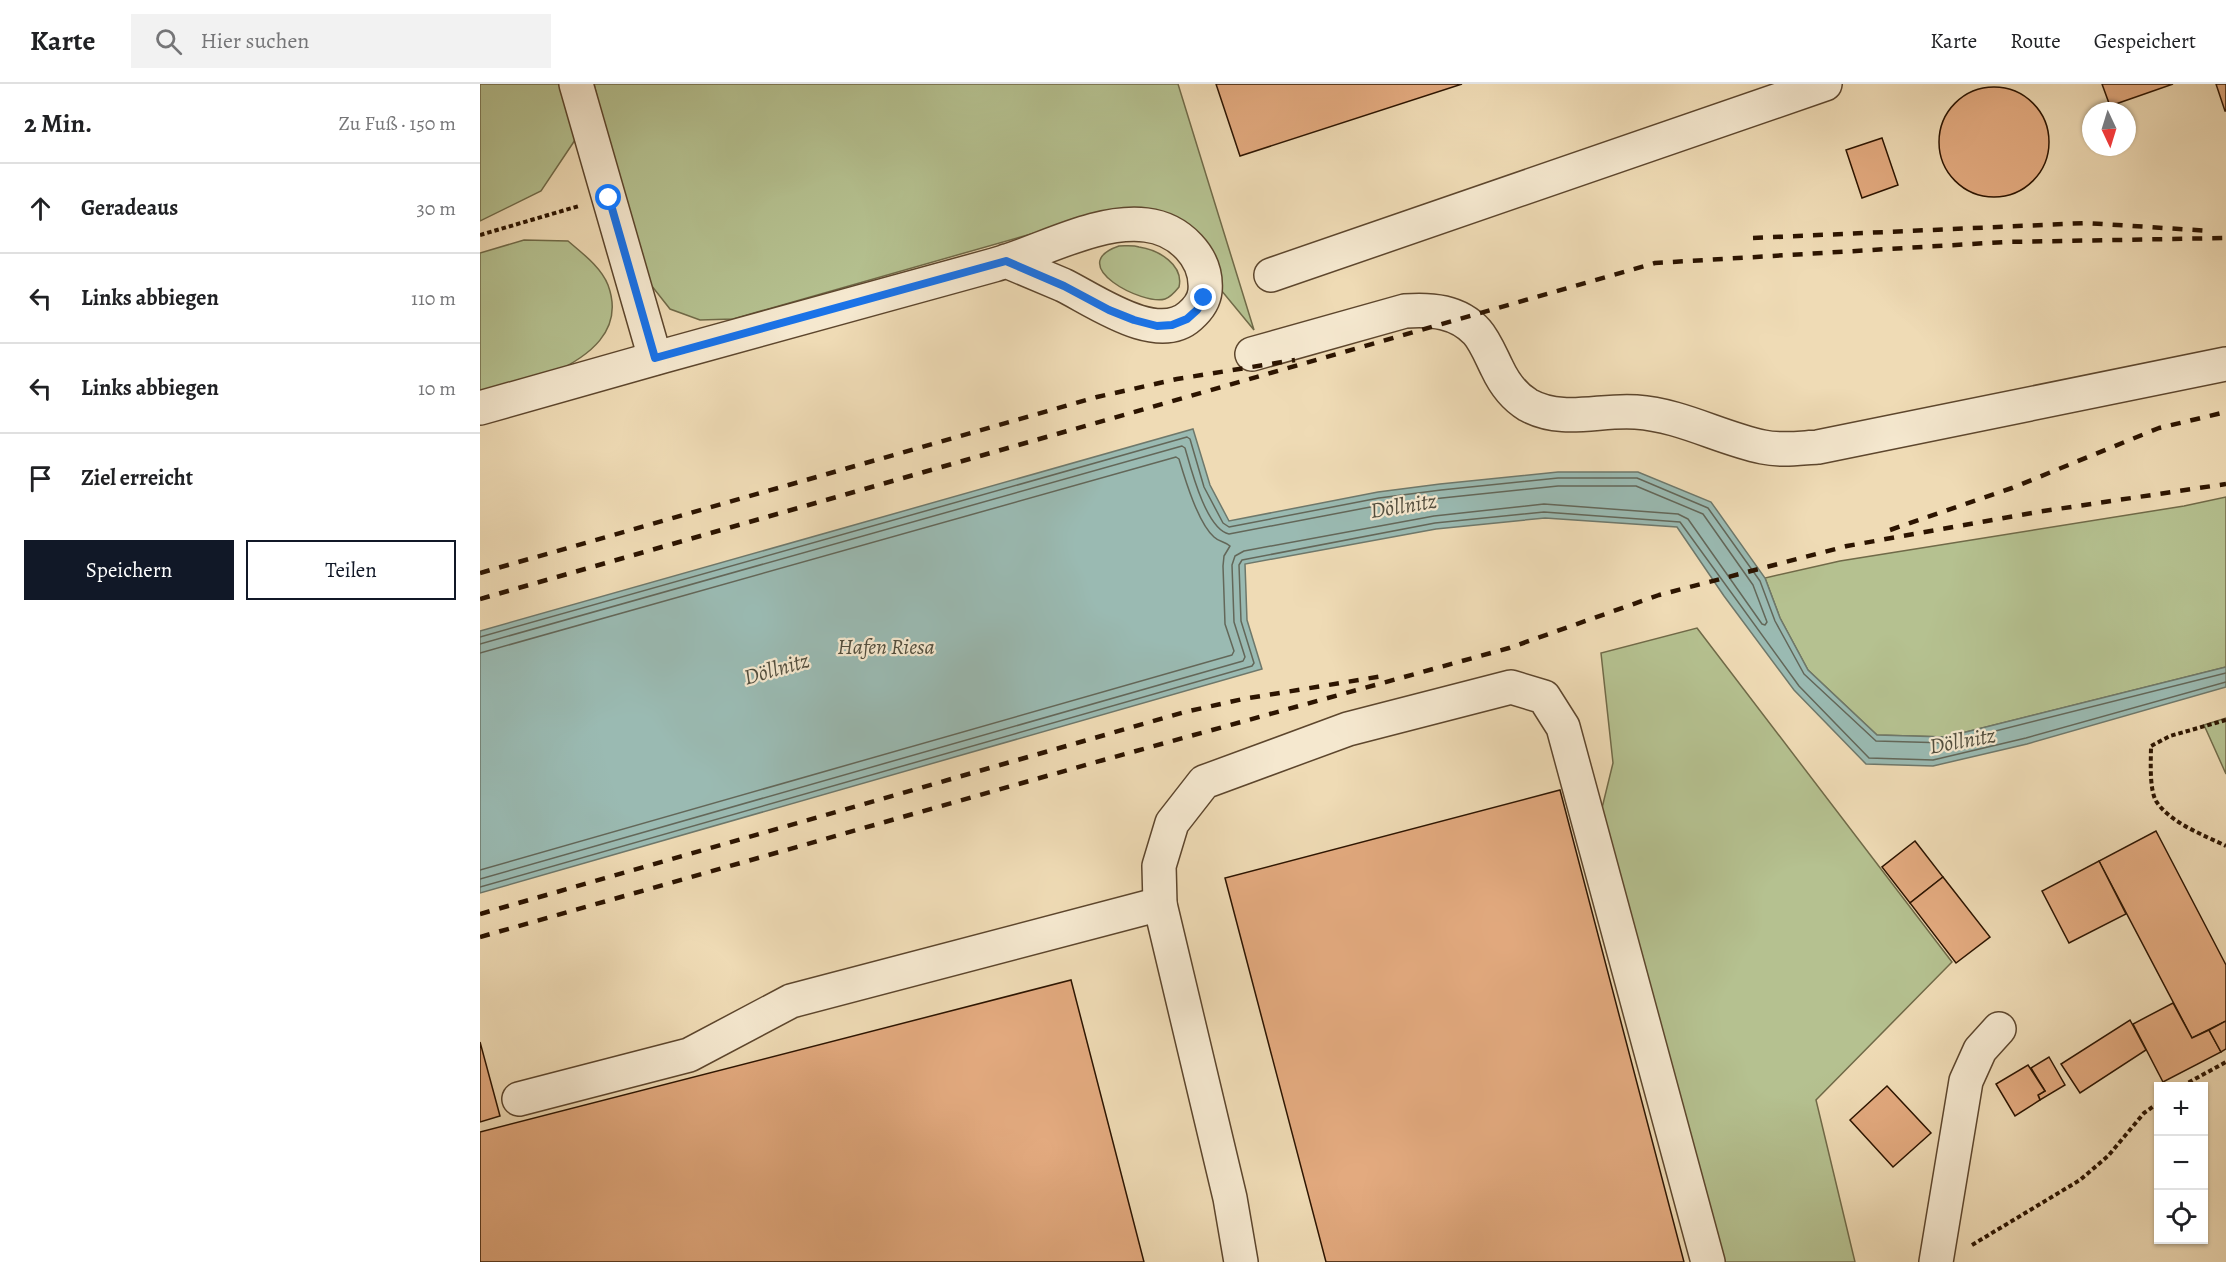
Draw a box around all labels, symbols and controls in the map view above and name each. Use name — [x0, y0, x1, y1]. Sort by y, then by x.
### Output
search box — [131, 14, 551, 68]
text: Karte — [30, 22, 95, 60]
icon: search — [152, 25, 185, 58]
text: Hier suchen — [200, 26, 309, 56]
text: Karte — [1930, 27, 1977, 55]
text: Route — [2010, 27, 2061, 55]
text: Gespeichert — [2094, 27, 2196, 55]
north arrow — [2082, 102, 2136, 156]
text: 2 Min. — [24, 106, 92, 141]
text: Zu Fuß · 150 m — [339, 110, 456, 137]
route start — [595, 184, 621, 210]
icon: ahead — [24, 192, 57, 225]
text: Geradeaus — [81, 193, 178, 223]
text: 30 m — [416, 195, 456, 222]
icon: left — [24, 282, 57, 315]
text: Links abbiegen — [81, 283, 219, 313]
route end — [1190, 284, 1216, 310]
text: 110 m — [411, 285, 456, 312]
icon: left — [24, 372, 57, 405]
text: Links abbiegen — [81, 373, 219, 403]
text: 10 m — [418, 375, 456, 402]
icon: arrive — [24, 462, 57, 495]
text: Ziel erreicht — [81, 463, 193, 493]
water label: Döllnitz — [1368, 486, 1439, 526]
button: Speichern — [24, 540, 234, 600]
button: Teilen — [246, 540, 456, 600]
water label: Hafen Riesa — [837, 632, 935, 662]
water label: Döllnitz — [740, 645, 813, 693]
water label: Döllnitz — [1927, 720, 1998, 762]
map controls — [2154, 1082, 2208, 1244]
button: + — [2154, 1082, 2208, 1136]
button: − — [2154, 1136, 2208, 1190]
button: locate — [2154, 1190, 2208, 1244]

